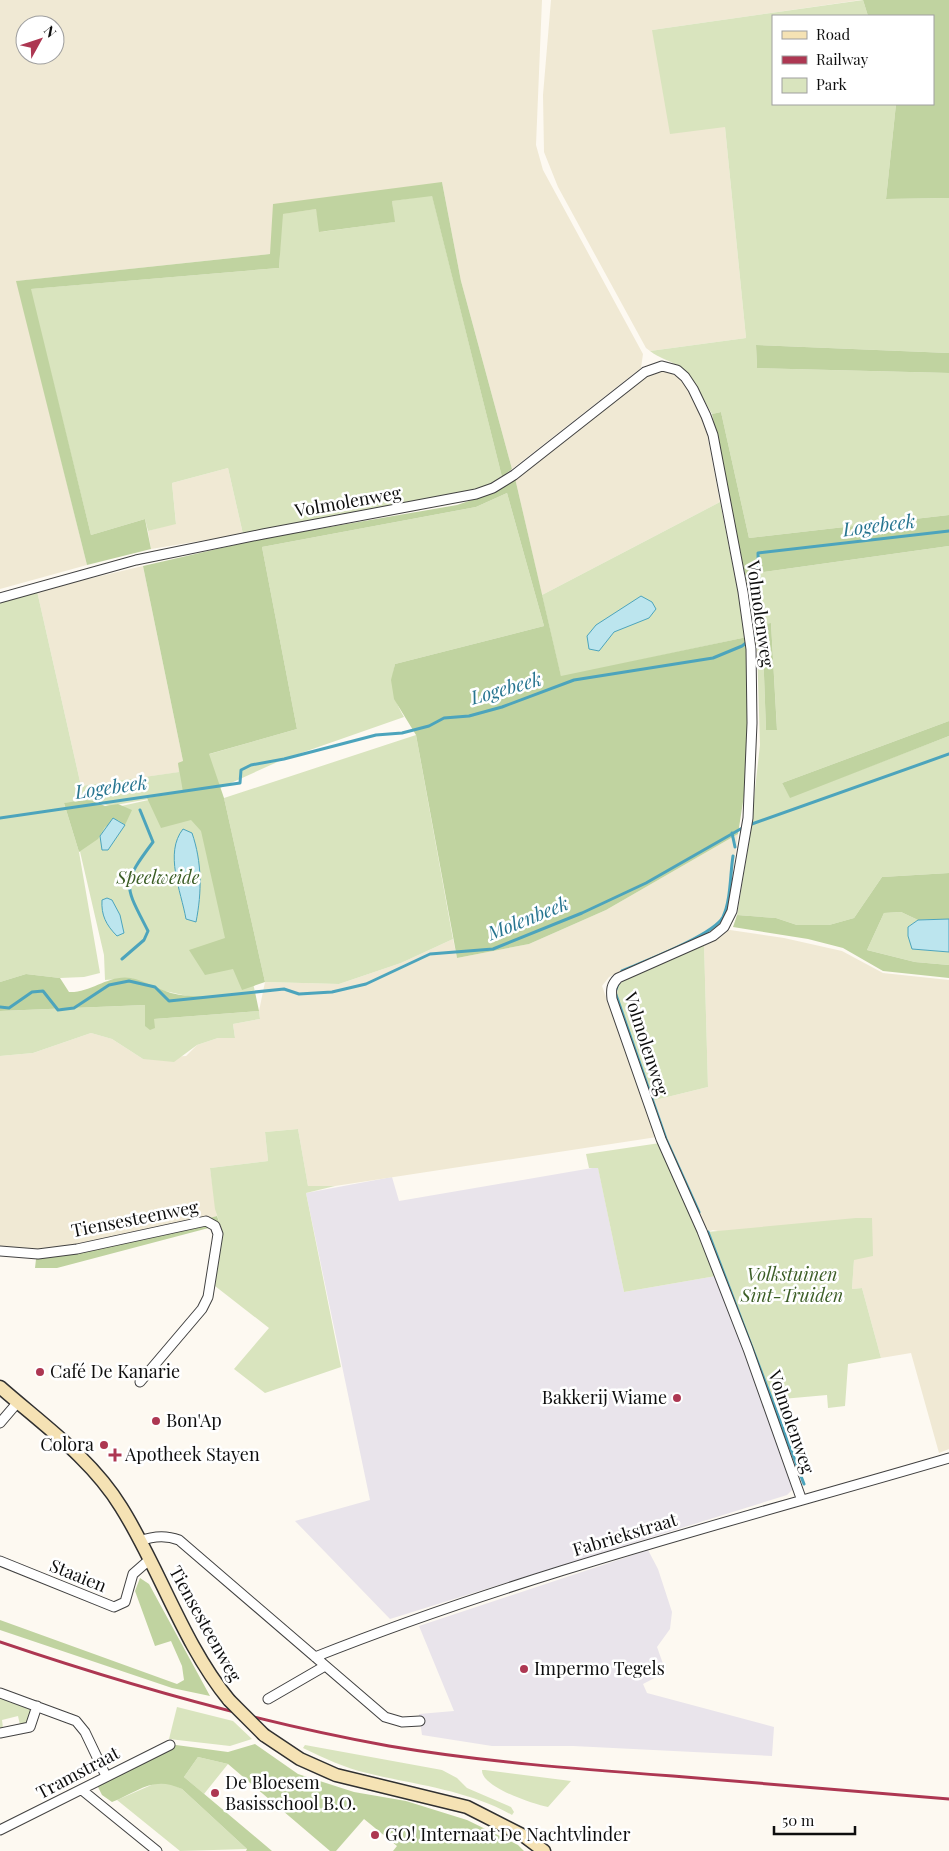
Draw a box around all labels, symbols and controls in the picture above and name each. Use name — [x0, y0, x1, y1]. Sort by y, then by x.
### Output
north arrow — [15, 15, 65, 65]
legend — [772, 15, 934, 105]
text: N — [40, 21, 61, 41]
text: Road — [816, 24, 850, 44]
text: Railway — [816, 49, 869, 69]
text: Park — [816, 74, 848, 94]
street label: Volmolenweg — [292, 480, 403, 522]
water label: Logebeek — [840, 507, 917, 541]
street label: Volmolenweg — [741, 558, 780, 669]
water label: Logebeek — [466, 664, 544, 710]
water label: Logebeek — [72, 768, 149, 804]
park label: Speelweide — [115, 865, 200, 889]
water label: Molenbeek — [482, 889, 572, 945]
street label: Volmolenweg — [619, 988, 675, 1099]
street label: Tiensesteenweg — [69, 1194, 201, 1242]
park label: Volkstuinen Sint-Truiden — [740, 1262, 843, 1307]
place label: Café De Kanarie — [50, 1359, 180, 1383]
marker: Café De Kanarie — [34, 1366, 46, 1378]
street label: Volmolenweg — [763, 1366, 821, 1477]
place label: Bakkerij Wiame — [542, 1385, 667, 1409]
marker: Bakkerij Wiame — [671, 1392, 683, 1404]
place label: Bon'Ap — [166, 1408, 222, 1432]
marker: Bon'Ap — [150, 1415, 162, 1427]
place label: Colora — [40, 1432, 94, 1456]
marker: Colora — [98, 1439, 110, 1451]
place label: Apotheek Stayen — [124, 1442, 260, 1466]
marker: Apotheek Stayen — [109, 1449, 121, 1461]
street label: Fabriekstraat — [570, 1507, 681, 1561]
street label: Staaien — [46, 1553, 111, 1597]
street label: Tiensesteenweg — [164, 1561, 248, 1686]
place label: Impermo Tegels — [534, 1656, 665, 1680]
marker: Impermo Tegels — [518, 1663, 530, 1675]
street label: Tramstraat — [32, 1740, 124, 1804]
place label: De Bloesem Basisschool B.O. — [225, 1770, 356, 1815]
marker: De Bloesem Basisschool B.O. — [209, 1787, 221, 1799]
scale bar — [774, 1804, 855, 1836]
text: 50 m — [782, 1810, 815, 1830]
place label: GO! Internaat De Nachtvlinder — [385, 1822, 630, 1846]
marker: GO! Internaat De Nachtvlinder — [369, 1829, 381, 1841]

